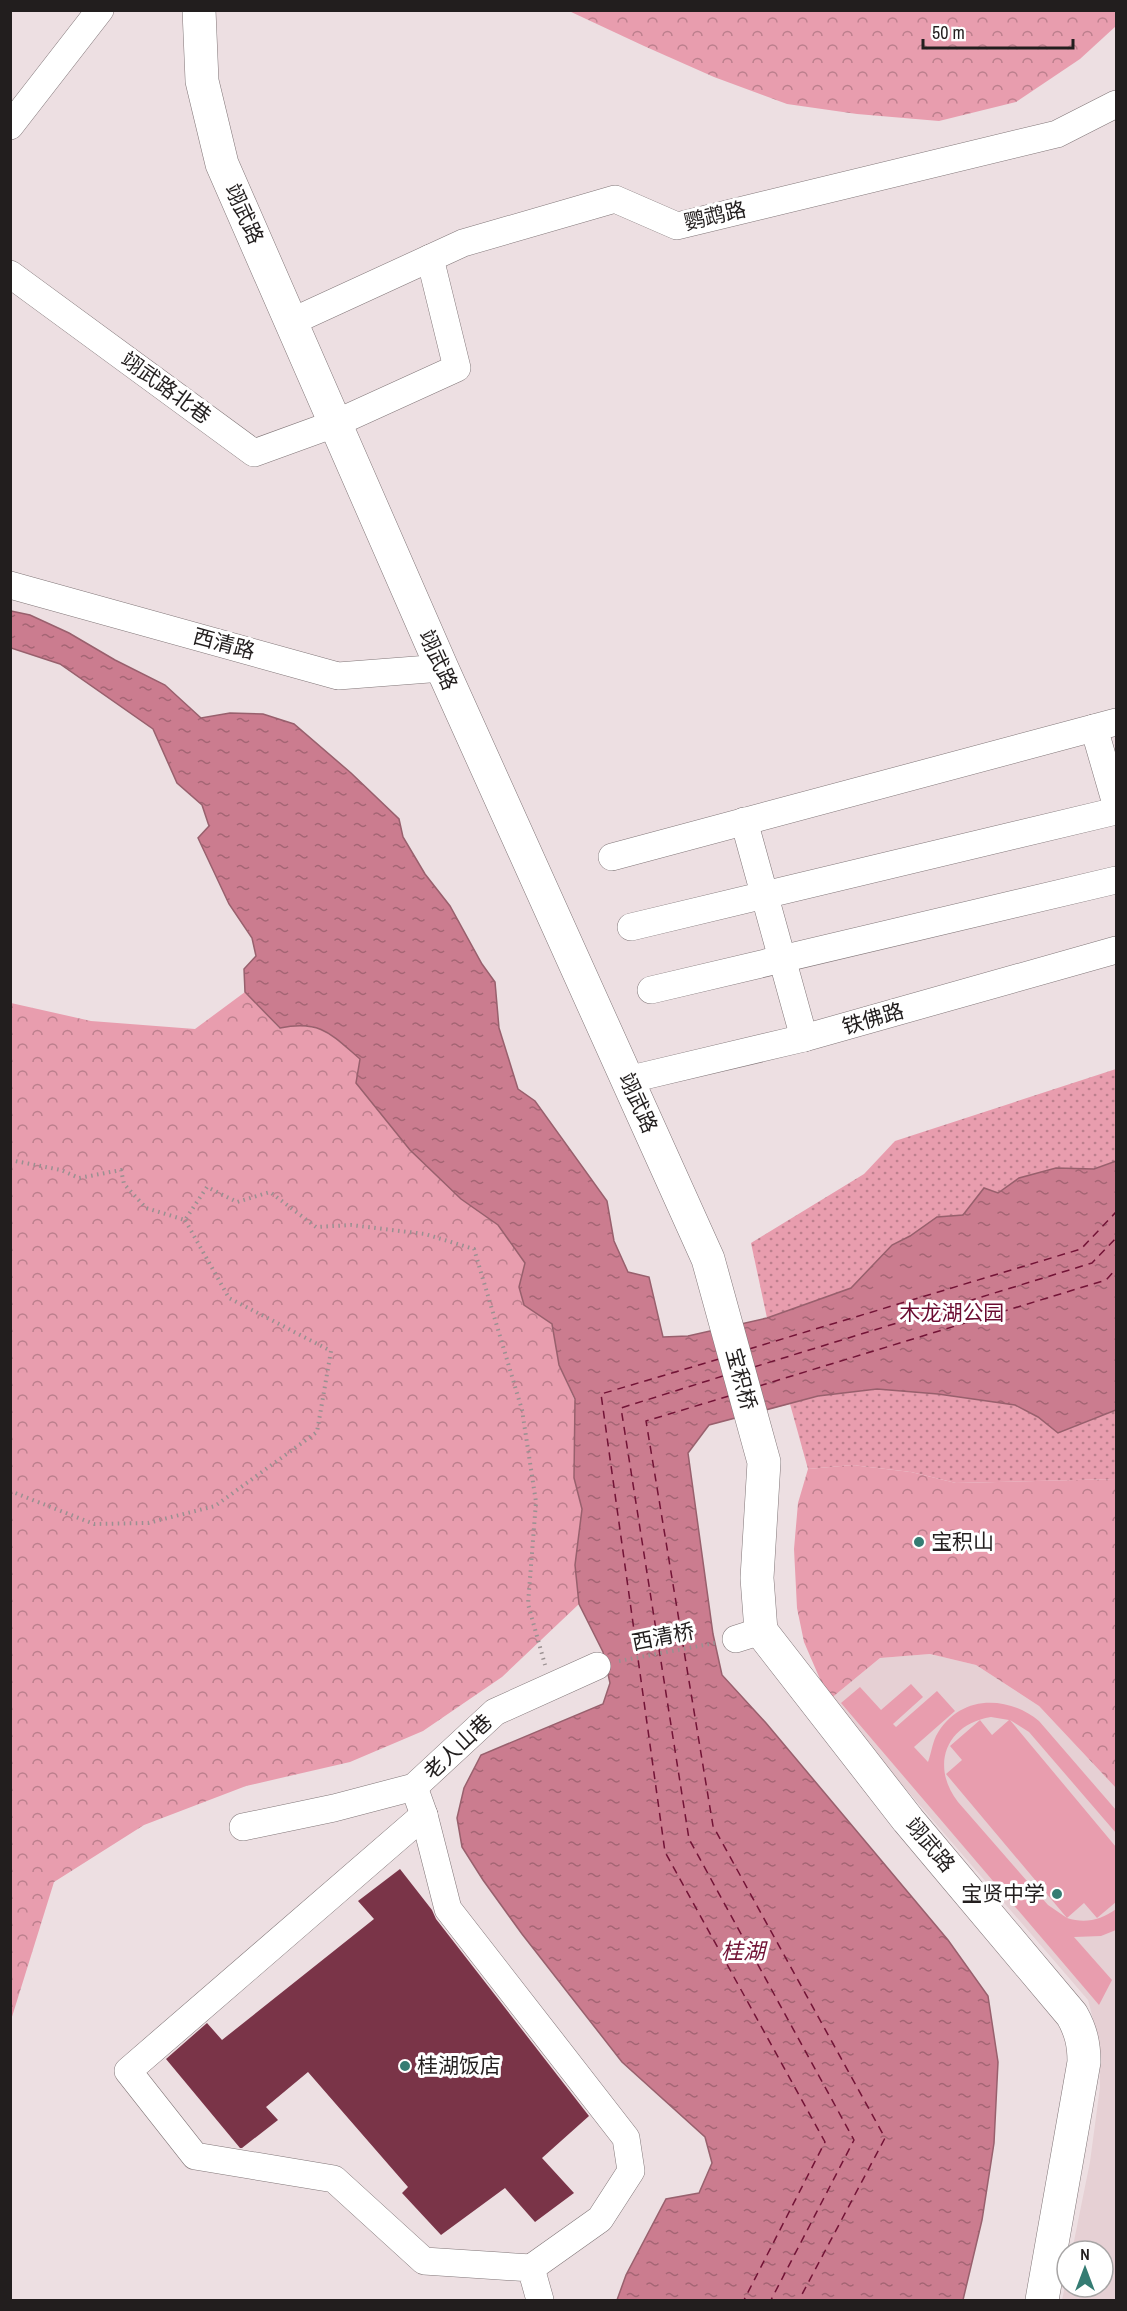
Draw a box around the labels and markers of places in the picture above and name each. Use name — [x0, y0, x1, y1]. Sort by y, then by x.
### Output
place label: 宝积山 — [931, 1527, 994, 1556]
marker: 宝积山 — [912, 1535, 926, 1549]
place label: 宝贤中学 — [961, 1879, 1045, 1908]
marker: 宝贤中学 — [1050, 1887, 1064, 1901]
place label: 桂湖饭店 — [417, 2051, 501, 2080]
marker: 桂湖饭店 — [398, 2059, 412, 2073]

